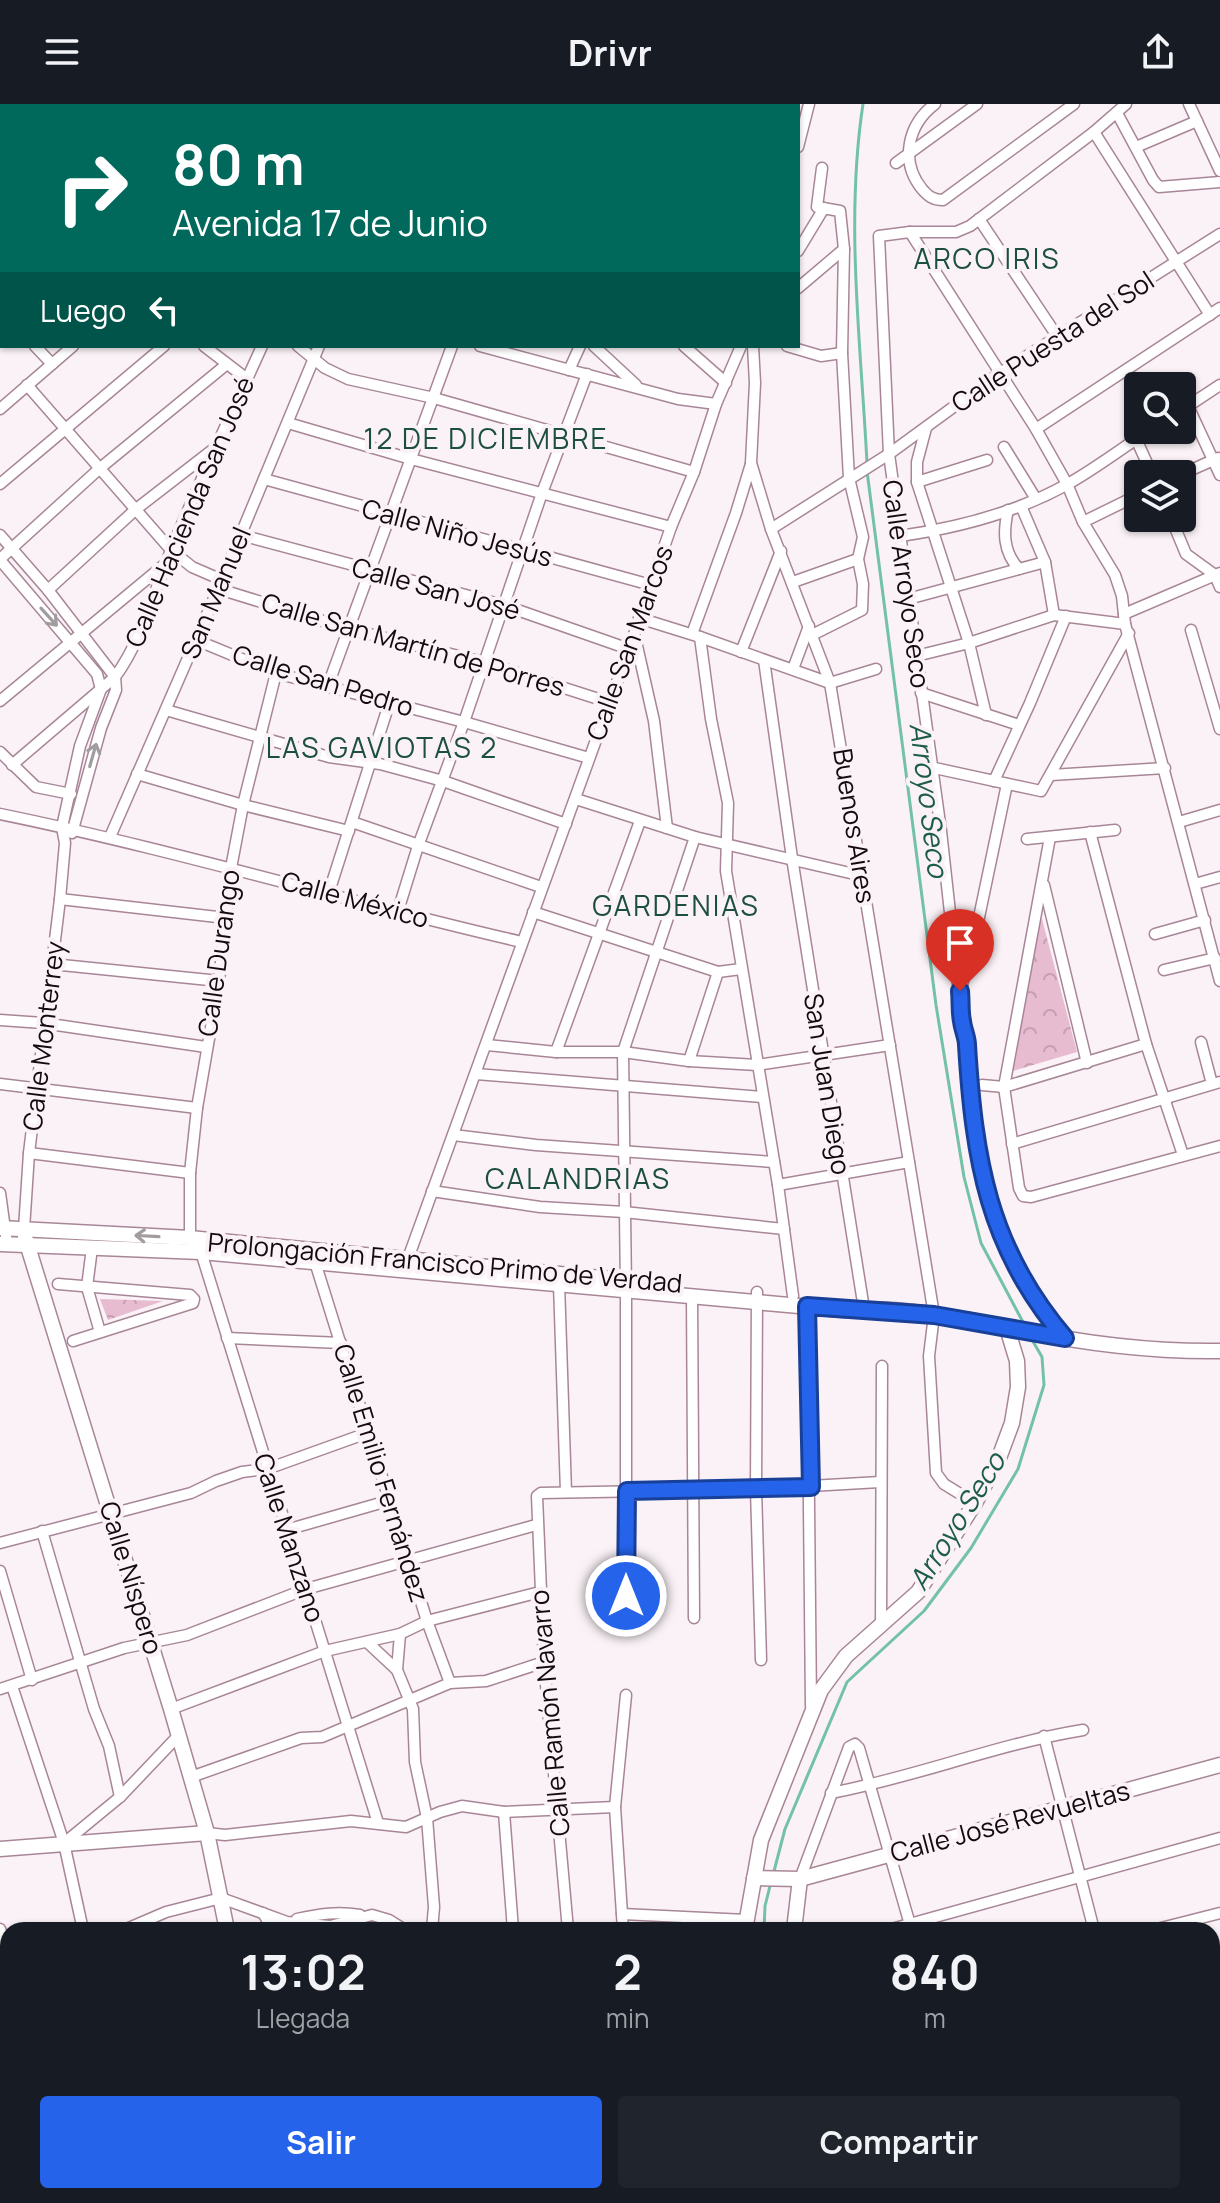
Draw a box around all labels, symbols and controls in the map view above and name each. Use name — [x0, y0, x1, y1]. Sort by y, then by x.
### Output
text: Drivr — [568, 28, 652, 77]
icon: menu — [40, 30, 84, 74]
icon: share — [1136, 30, 1180, 74]
text: 80 m — [172, 125, 305, 202]
icon: right — [40, 136, 144, 240]
text: Avenida 17 de Junio — [172, 198, 488, 247]
district label: ARCO IRIS — [914, 239, 1061, 277]
street label: Calle Puesta del Sol — [944, 262, 1161, 420]
icon: left — [142, 288, 186, 332]
text: Luego — [40, 290, 126, 331]
street label: Calle Hacienda San José — [116, 371, 262, 652]
map controls — [1124, 372, 1196, 532]
button: search — [1124, 372, 1196, 444]
district label: 12 DE DICIEMBRE — [363, 419, 609, 457]
button: layers — [1124, 460, 1196, 532]
street label: Calle Arroyo Seco — [875, 477, 939, 690]
street label: Calle Niño Jesús — [358, 489, 556, 575]
street label: San Manuel — [171, 521, 259, 664]
street label: Calle San Marcos — [577, 540, 681, 745]
street label: Calle San José — [348, 548, 524, 628]
street label: Calle San Martín de Porres — [258, 584, 569, 705]
one-way arrow — [39, 606, 57, 626]
street label: Calle San Pedro — [228, 635, 418, 725]
water label: Arroyo Seco — [902, 720, 958, 881]
district label: LAS GAVIOTAS 2 — [266, 728, 498, 766]
one-way arrow — [86, 742, 101, 768]
street label: Buenos Aires — [825, 746, 885, 906]
street label: Calle México — [278, 862, 433, 936]
street label: Calle Durango — [188, 867, 248, 1039]
district label: GARDENIAS — [592, 886, 760, 924]
pin — [926, 909, 994, 991]
icon: arrive — [938, 921, 982, 965]
street label: Calle Monterrey — [14, 939, 73, 1133]
street label: San Juan Diego — [796, 991, 860, 1177]
district label: CALANDRIAS — [485, 1159, 671, 1197]
street label: Prolongación Francisco Primo de Verdad — [206, 1223, 684, 1301]
one-way arrow — [134, 1228, 160, 1243]
street label: Calle Emilio Fernández — [326, 1339, 438, 1606]
water label: Arroyo Seco — [899, 1443, 1014, 1596]
street label: Calle Manzano — [246, 1449, 334, 1627]
street label: Calle Níspero — [92, 1497, 172, 1659]
position arrow — [584, 1554, 668, 1638]
street label: Calle Ramón Navarro — [520, 1589, 578, 1838]
street label: Calle José Revueltas — [886, 1772, 1133, 1870]
text: 13:02 — [240, 1939, 366, 2004]
text: 2 — [613, 1939, 642, 2004]
text: 840 — [890, 1939, 980, 2004]
text: Llegada — [256, 2000, 350, 2036]
text: min — [606, 2000, 649, 2036]
text: m — [924, 2000, 946, 2036]
button: Salir — [40, 2096, 602, 2188]
button: Compartir — [618, 2096, 1180, 2188]

